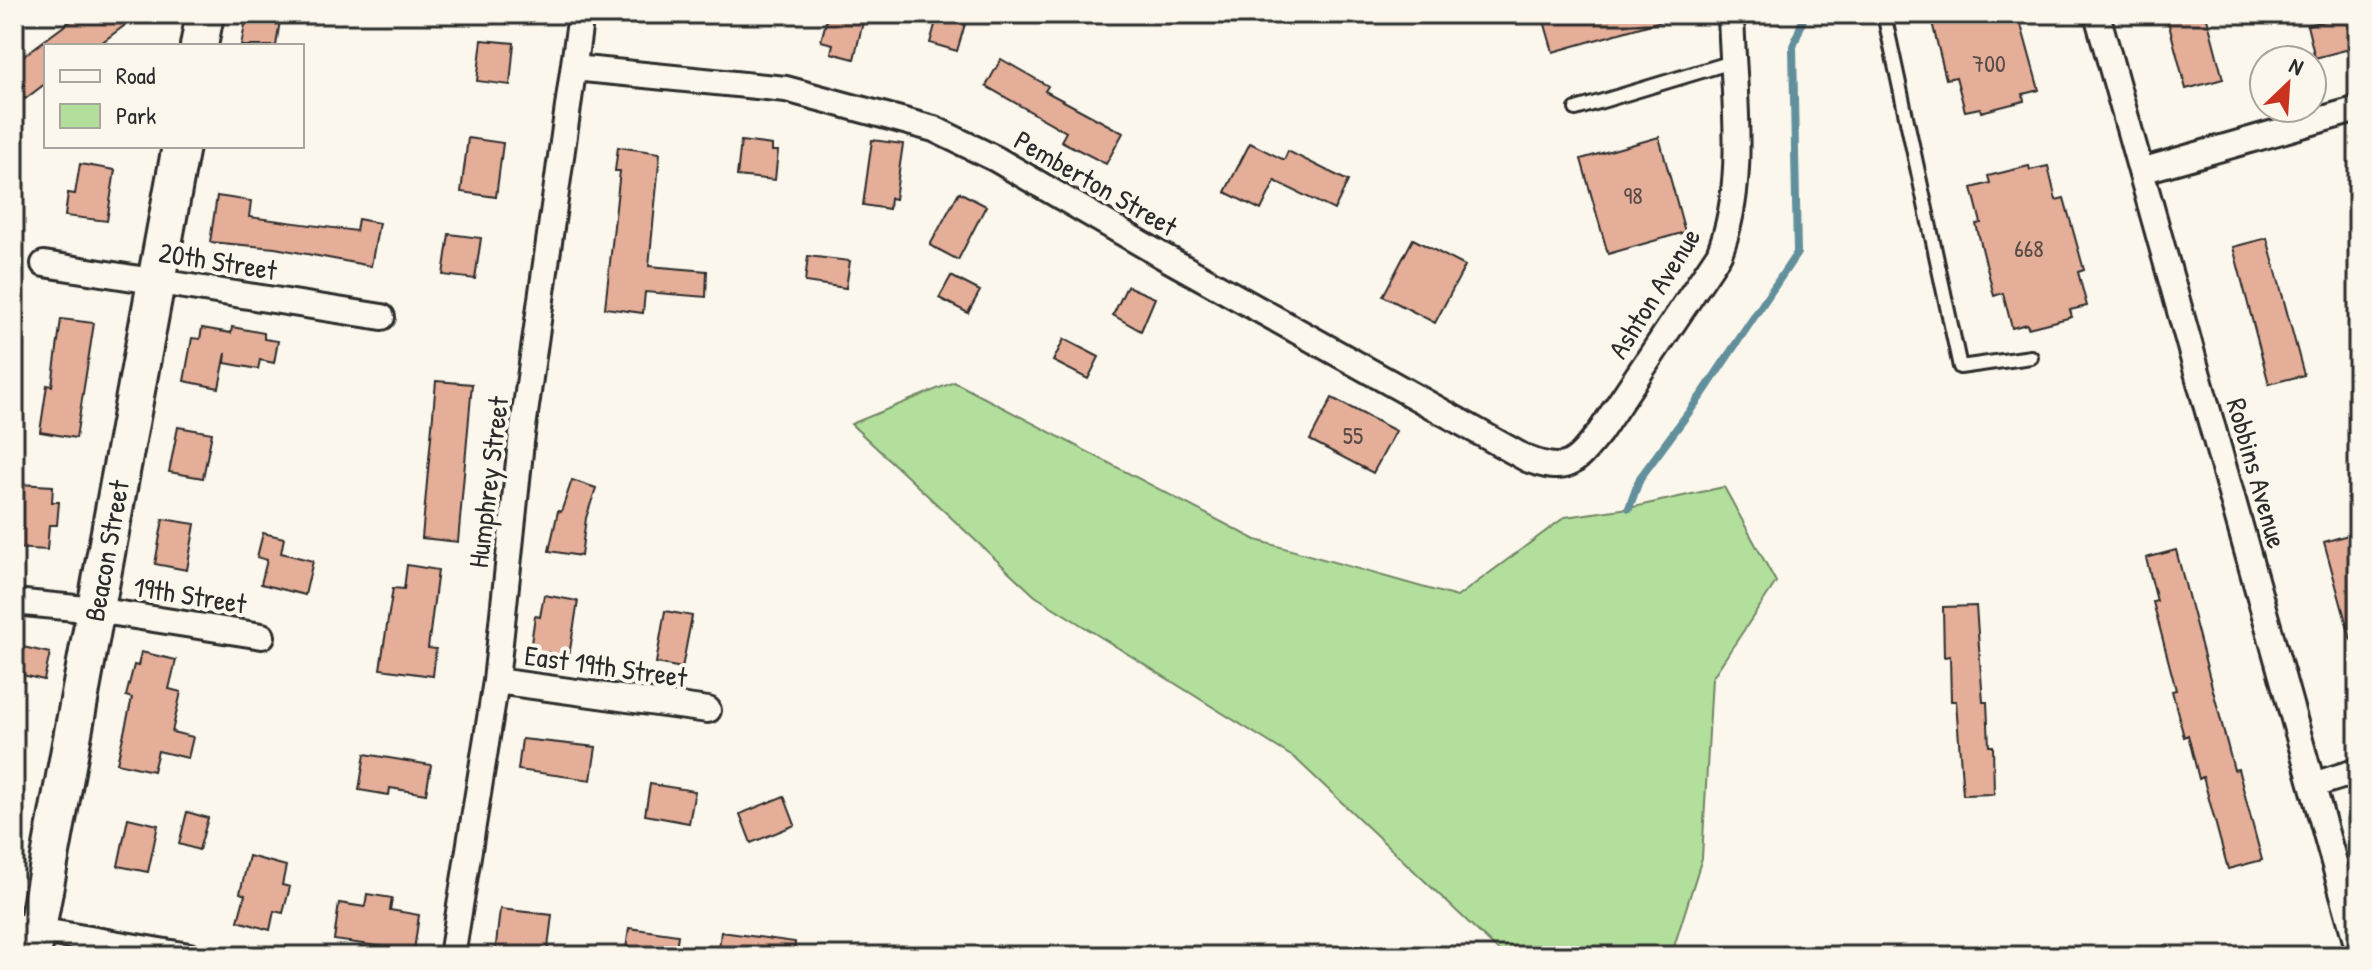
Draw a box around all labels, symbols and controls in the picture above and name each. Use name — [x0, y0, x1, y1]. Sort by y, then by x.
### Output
legend — [44, 44, 304, 148]
north arrow — [2248, 44, 2328, 124]
house number: 700 — [1972, 47, 2006, 79]
text: N — [2285, 50, 2308, 82]
text: Road — [116, 59, 155, 91]
text: Park — [116, 99, 156, 131]
street label: Pemberton Street — [1008, 121, 1185, 245]
house number: 98 — [1623, 179, 1643, 211]
street label: Ashton Avenue — [1599, 221, 1709, 365]
house number: 668 — [2014, 232, 2044, 264]
street label: 20th Street — [156, 233, 280, 289]
street label: Humphrey Street — [459, 394, 517, 570]
street label: Robbins Avenue — [2217, 394, 2297, 552]
house number: 55 — [1343, 419, 1363, 451]
street label: Beacon Street — [75, 477, 138, 624]
street label: 19th Street — [131, 567, 249, 623]
street label: East 19th Street — [522, 636, 690, 696]

